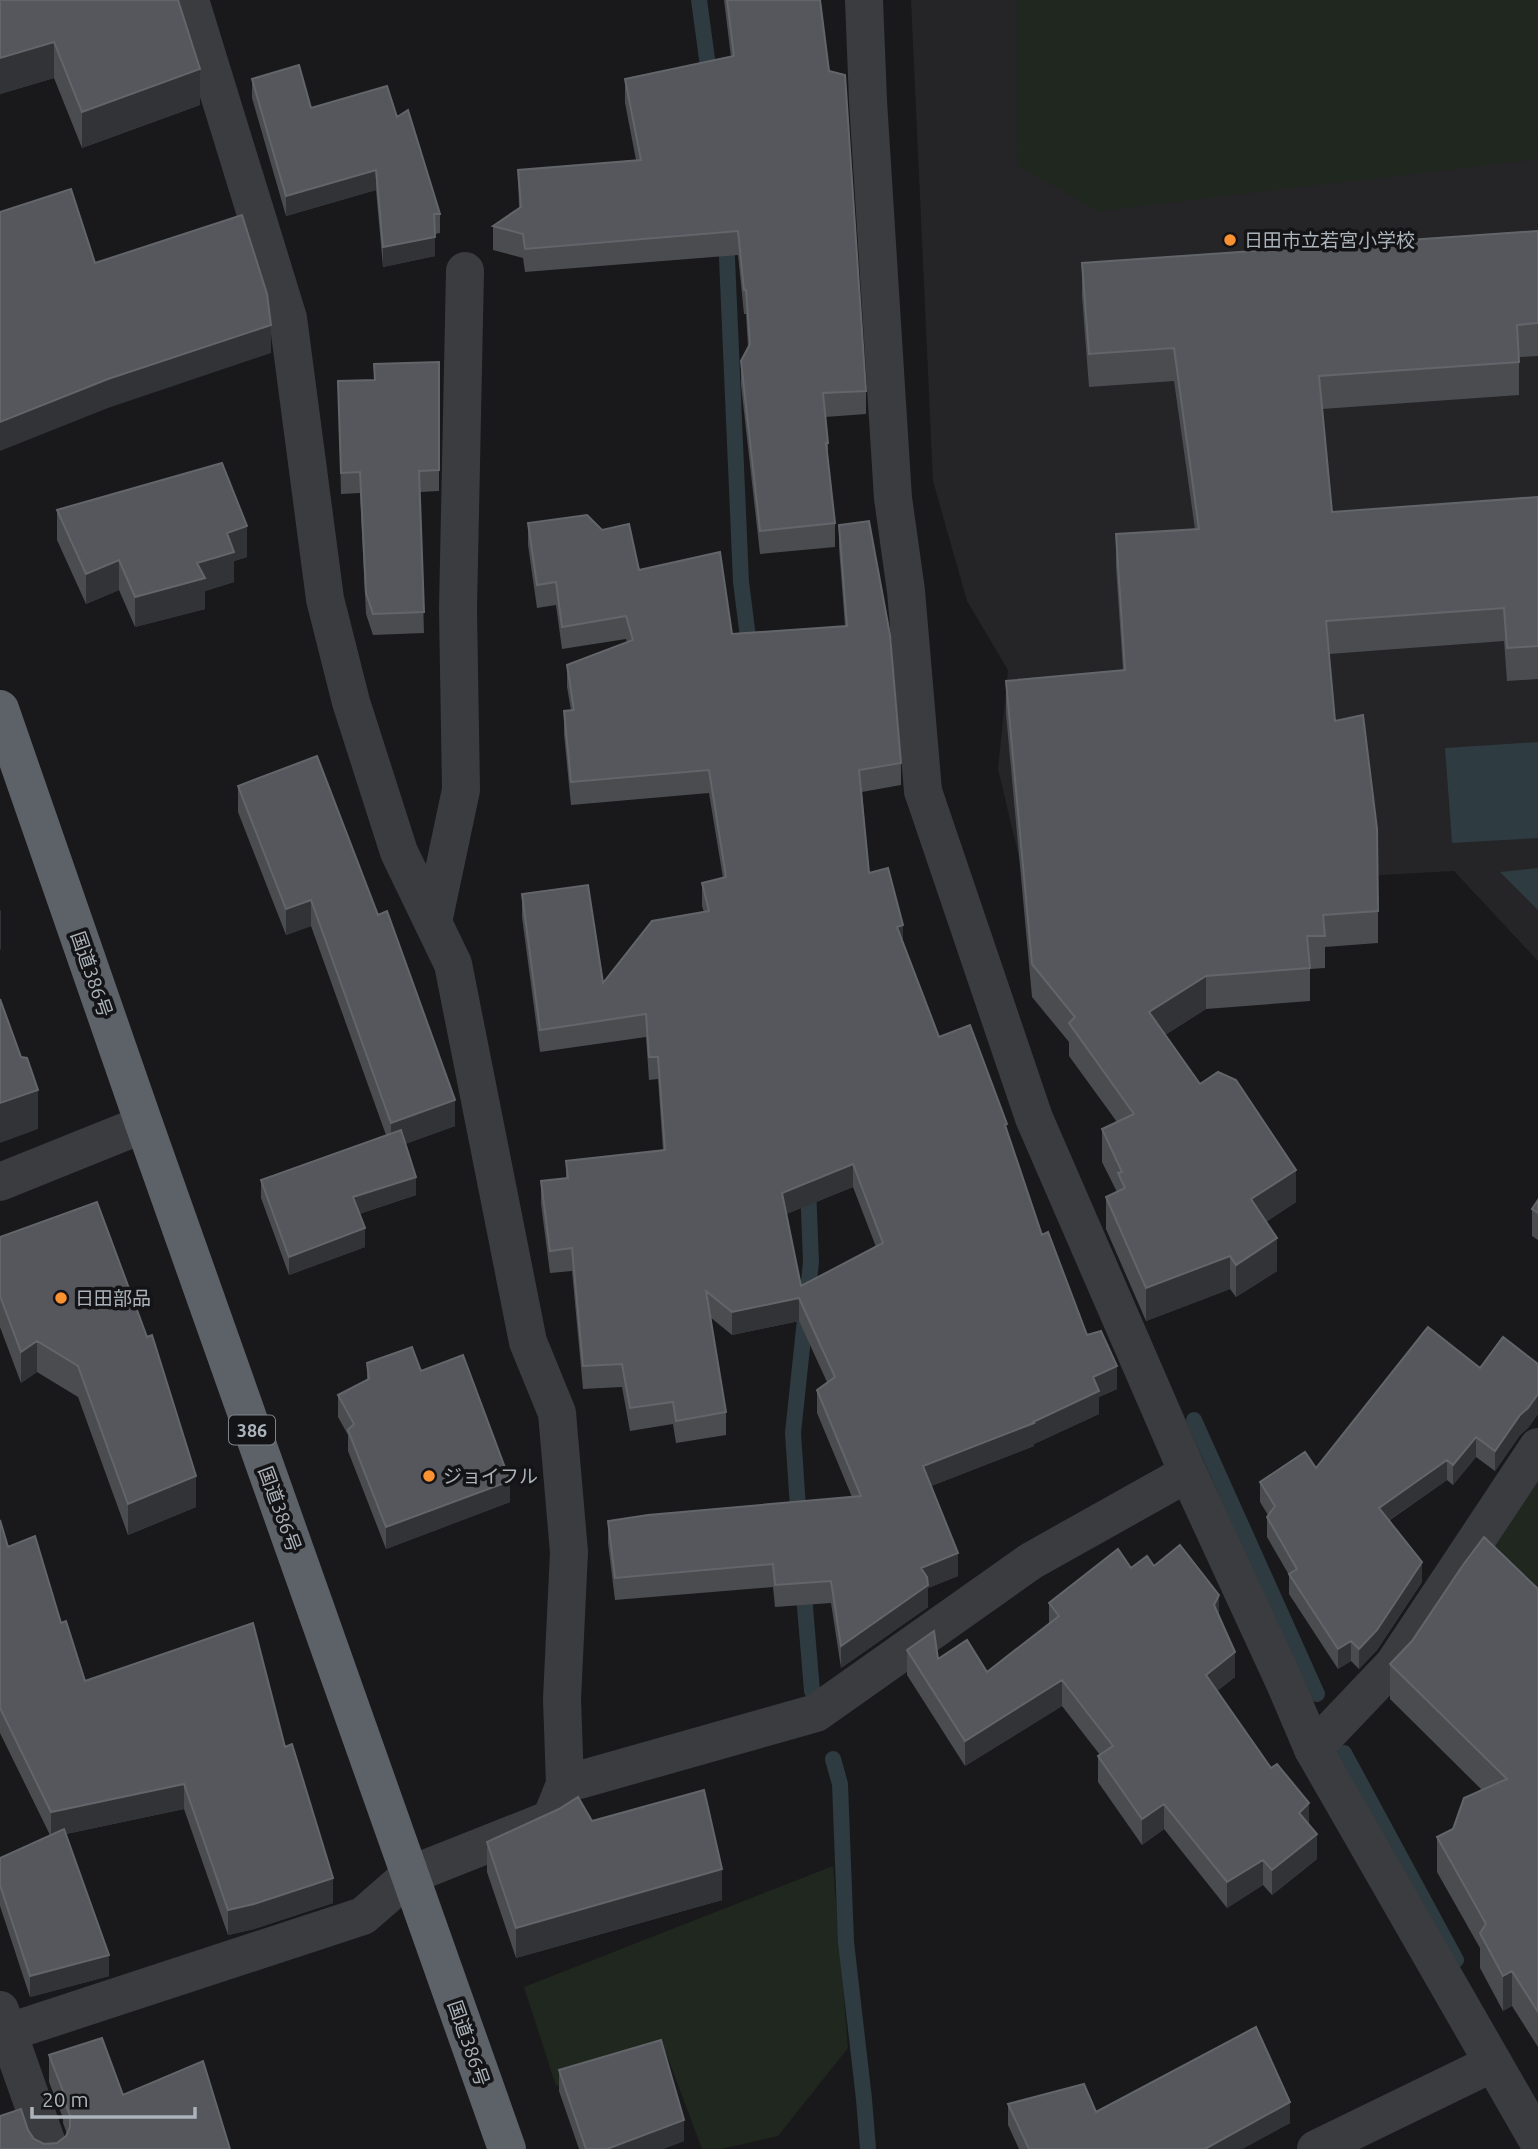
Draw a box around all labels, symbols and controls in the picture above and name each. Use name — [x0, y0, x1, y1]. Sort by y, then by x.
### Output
place label: 日田市立若宮小学校 — [1244, 229, 1415, 251]
marker: 日田市立若宮小学校 — [1222, 232, 1238, 248]
street label: 国道386号 — [67, 928, 117, 1020]
place label: 日田部品 — [75, 1287, 151, 1309]
marker: 日田部品 — [53, 1290, 69, 1306]
road number: 386 — [229, 1415, 275, 1444]
street label: 国道386号 — [254, 1463, 306, 1555]
place label: ジョイフル — [443, 1465, 538, 1487]
marker: ジョイフル — [421, 1468, 437, 1484]
street label: 国道386号 — [444, 1997, 494, 2089]
scale bar — [32, 2076, 194, 2120]
text: 20 m — [42, 2087, 89, 2111]

